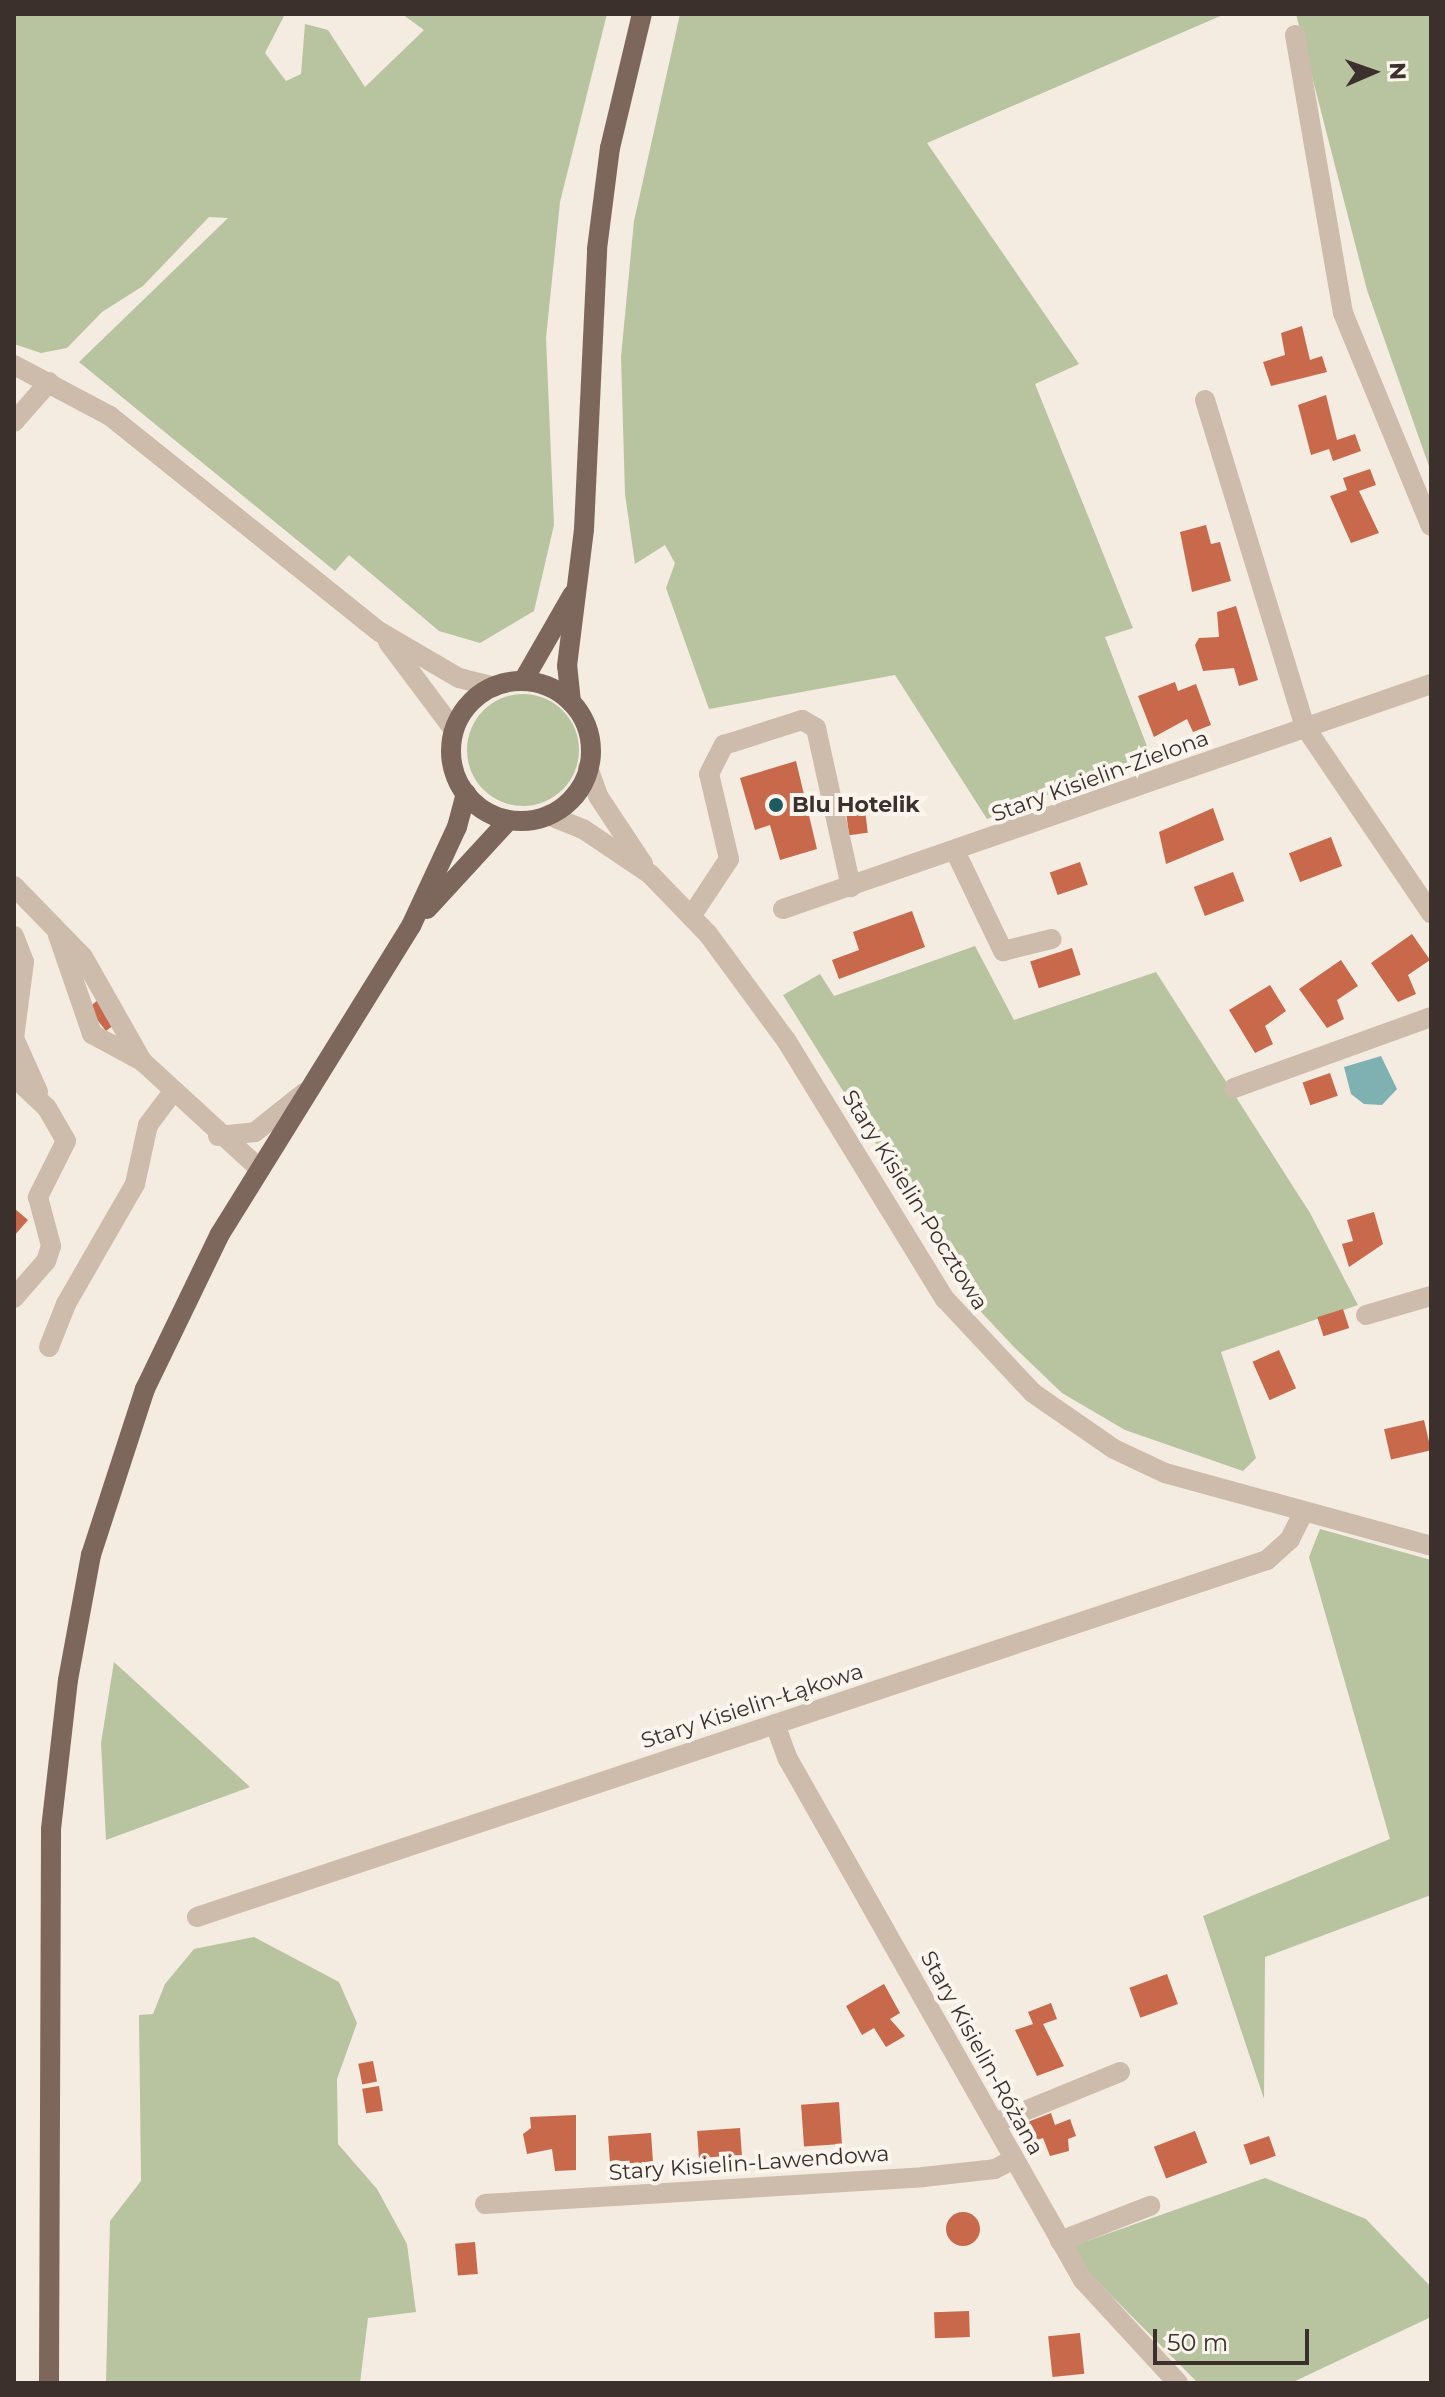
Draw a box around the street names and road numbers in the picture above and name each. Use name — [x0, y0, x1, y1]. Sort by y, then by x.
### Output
street label: Stary Kisielin-Zielona — [988, 724, 1212, 828]
street label: Stary Kisielin-Pocztowa — [836, 1085, 994, 1315]
street label: Stary Kisielin-Łąkowa — [638, 1658, 866, 1754]
street label: Stary Kisielin-Różana — [915, 1946, 1049, 2160]
street label: Stary Kisielin-Lawendowa — [608, 2140, 890, 2186]

